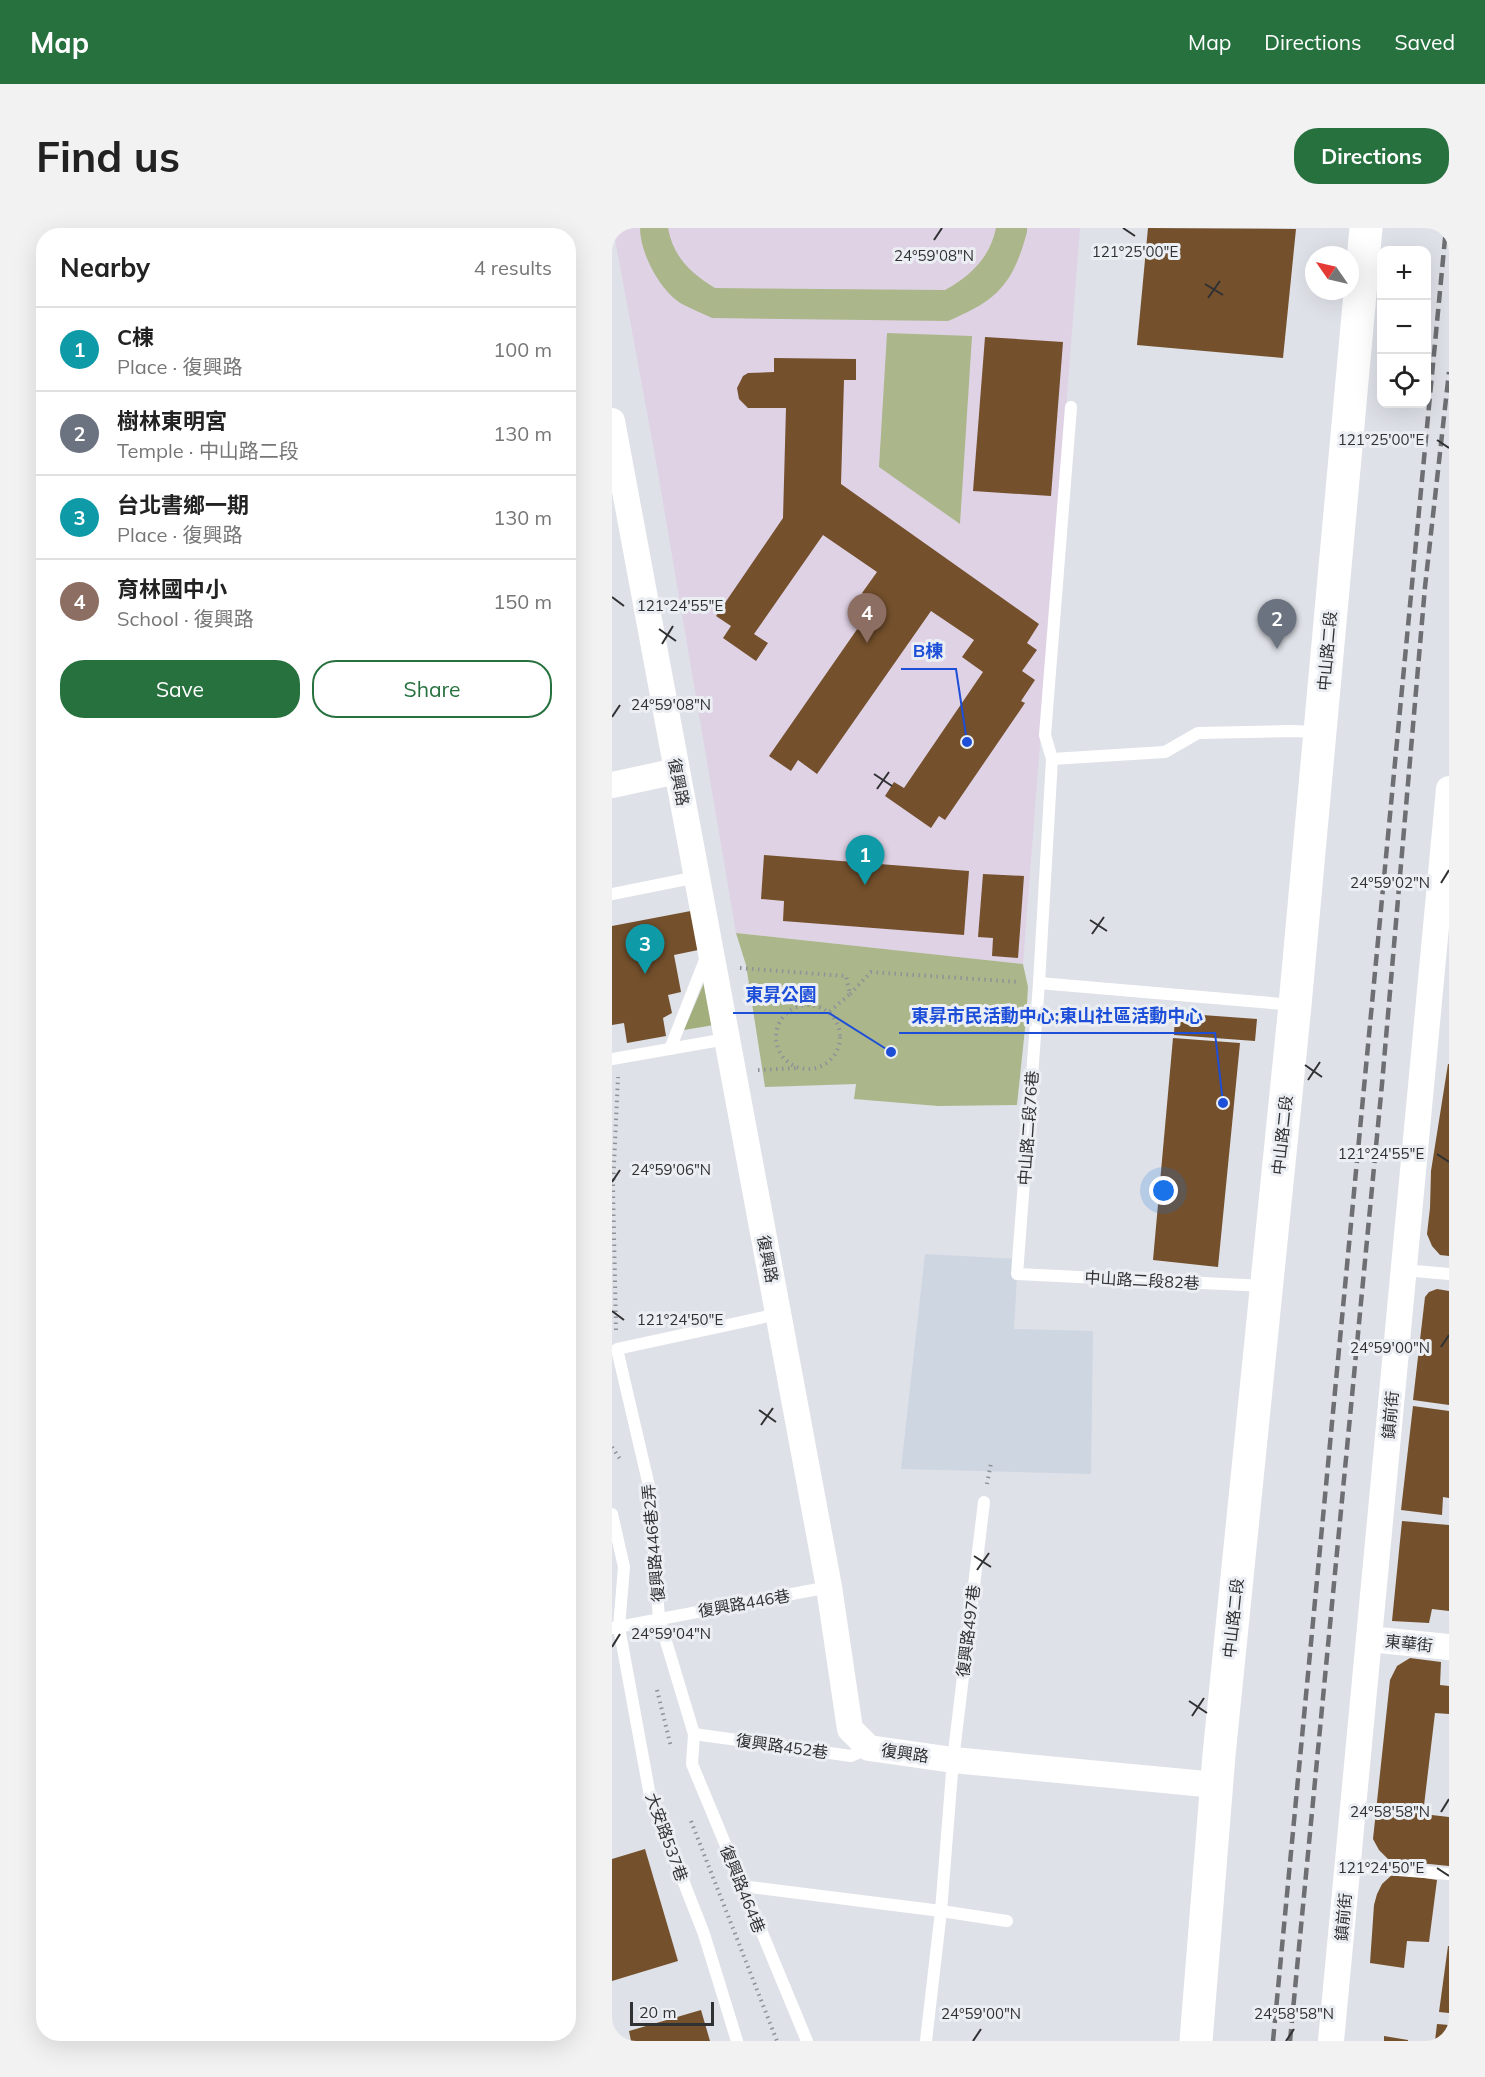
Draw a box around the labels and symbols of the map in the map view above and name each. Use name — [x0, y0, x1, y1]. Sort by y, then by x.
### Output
text: 121°25'00"E — [1092, 242, 1178, 261]
text: 24°59'08"N — [894, 246, 974, 265]
north arrow — [1305, 246, 1359, 300]
text: 121°25'00"E — [1338, 430, 1424, 449]
pin: 4 — [848, 594, 886, 643]
text: 121°24'55"E — [637, 596, 723, 615]
pin: 2 — [1258, 600, 1296, 649]
street label: 中山路二段 — [1314, 610, 1340, 692]
callout: B棟 — [901, 633, 956, 669]
text: B棟 — [913, 639, 943, 662]
text: 24°59'08"N — [631, 695, 711, 714]
street label: 復興路 — [665, 757, 693, 807]
pin: 1 — [846, 836, 884, 885]
text: 24°59'02"N — [1350, 873, 1430, 892]
pin: 3 — [626, 924, 664, 974]
callout: 東昇公園 — [733, 977, 829, 1013]
text: 東昇公園 — [745, 983, 817, 1006]
callout: 東昇市民活動中心;東山社區活動中心 — [899, 997, 1215, 1033]
text: 東昇市民活動中心;東山社區活動中心 — [911, 1004, 1203, 1027]
street label: 中山路二段76巷 — [1014, 1070, 1042, 1186]
street label: 中山路二段 — [1268, 1094, 1296, 1176]
text: 121°24'55"E — [1338, 1144, 1424, 1163]
text: 24°59'06"N — [631, 1160, 711, 1179]
your location — [1149, 1176, 1178, 1205]
street label: 復興路 — [754, 1234, 782, 1284]
street label: 中山路二段82巷 — [1084, 1267, 1200, 1293]
text: 121°24'50"E — [637, 1310, 723, 1329]
text: 24°59'00"N — [1350, 1338, 1430, 1357]
street label: 鎮前街 — [1378, 1390, 1402, 1440]
street label: 復興路446巷2弄 — [638, 1483, 668, 1603]
street label: 中山路二段 — [1219, 1577, 1247, 1659]
street label: 復興路497巷 — [952, 1584, 984, 1678]
street label: 復興路446巷 — [697, 1585, 791, 1621]
text: 24°59'04"N — [631, 1624, 711, 1643]
street label: 東華街 — [1384, 1631, 1434, 1655]
street label: 復興路452巷 — [735, 1730, 829, 1762]
street label: 復興路 — [880, 1740, 930, 1766]
street label: 大安路537巷 — [642, 1790, 692, 1884]
text: 24°58'58"N — [1350, 1802, 1430, 1821]
street label: 復興路464巷 — [716, 1842, 770, 1936]
text: 121°24'50"E — [1338, 1858, 1424, 1877]
street label: 鎮前街 — [1331, 1892, 1355, 1942]
scale bar — [630, 1999, 714, 2026]
text: 24°59'00"N — [941, 2004, 1021, 2023]
text: 24°58'58"N — [1254, 2004, 1334, 2023]

